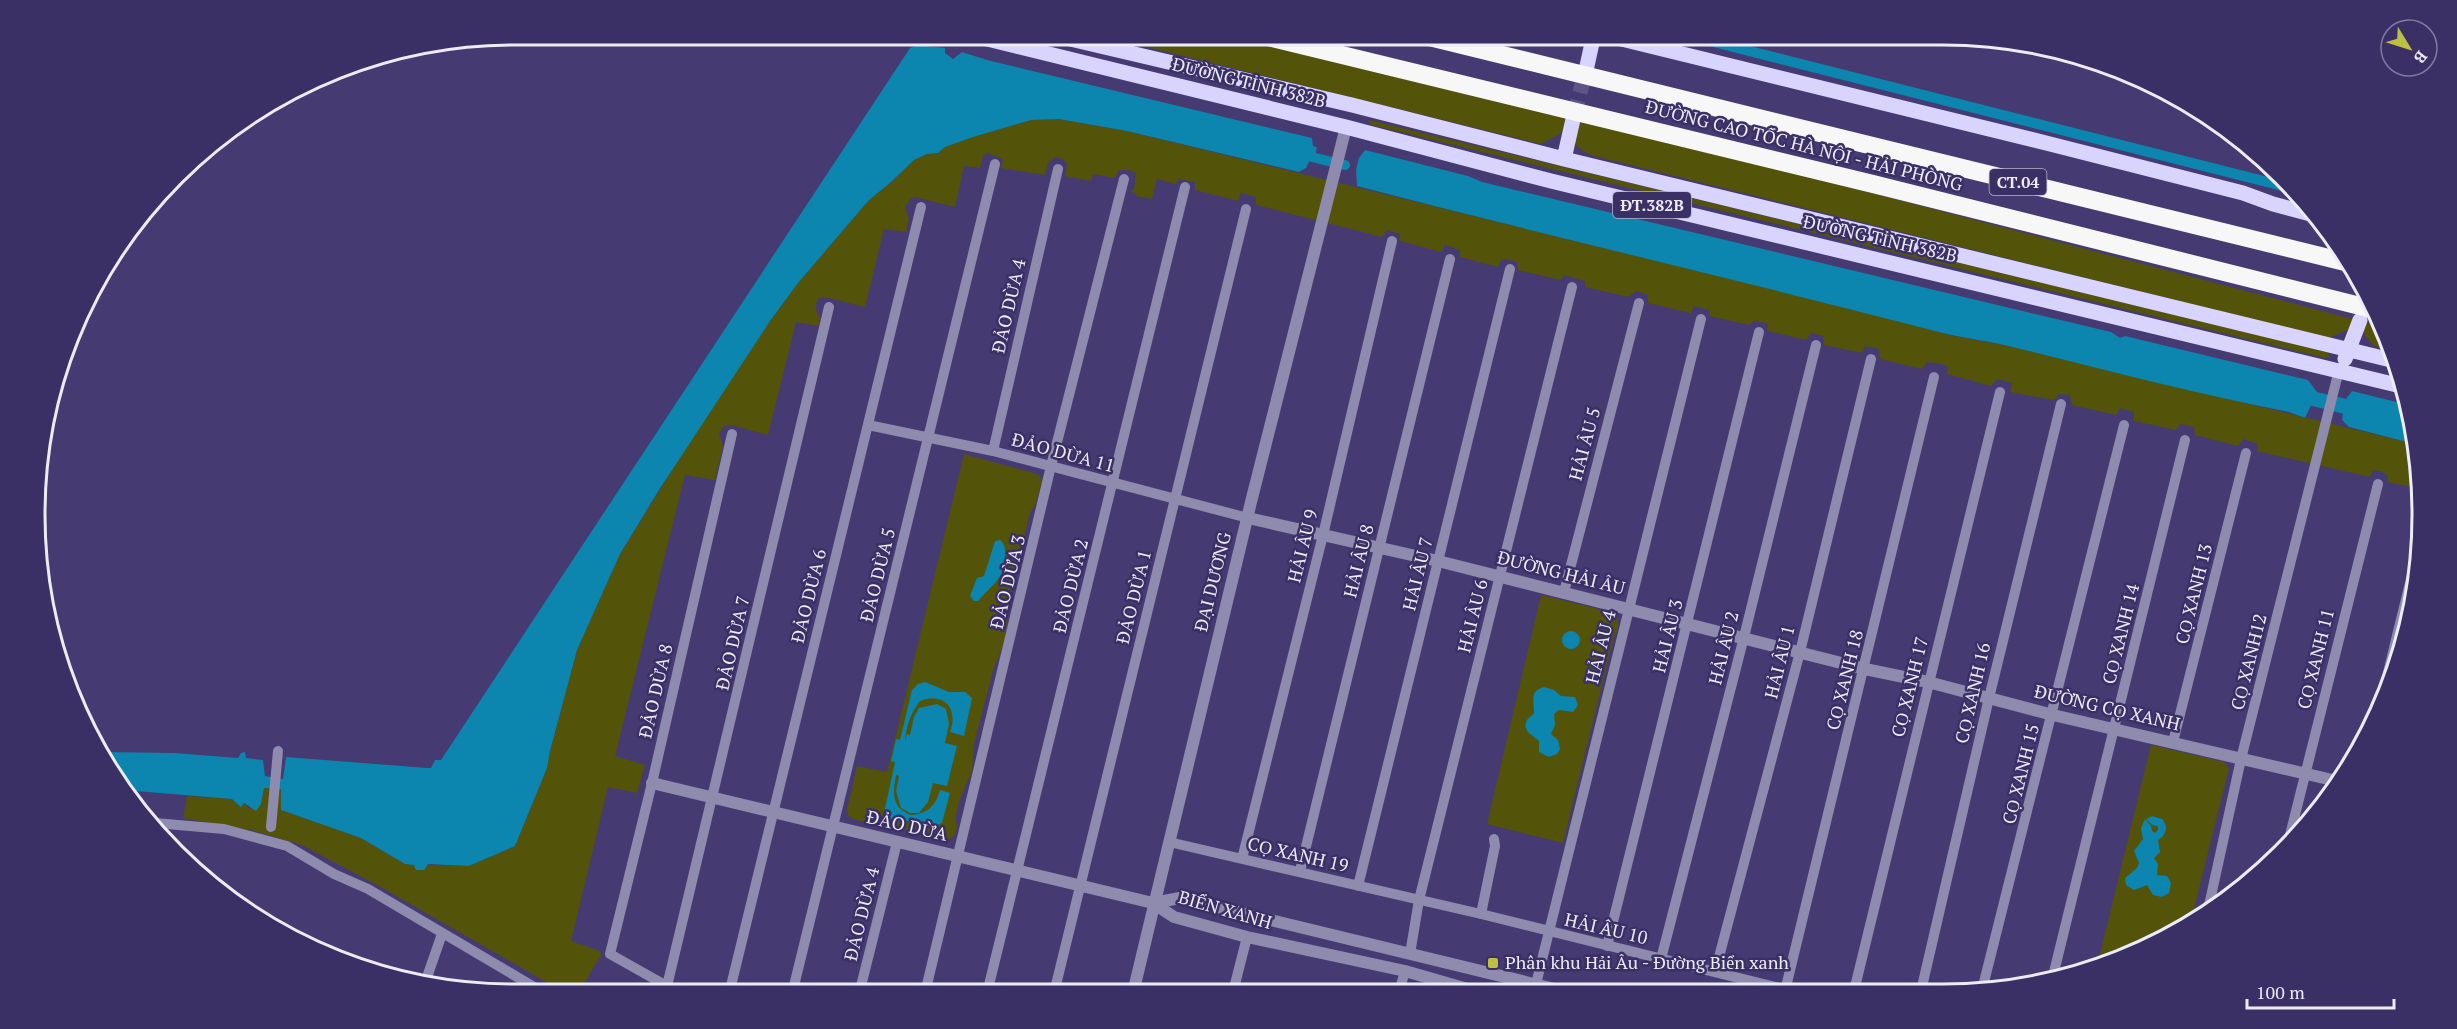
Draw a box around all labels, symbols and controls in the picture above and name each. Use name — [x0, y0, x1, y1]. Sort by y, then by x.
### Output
north arrow — [2379, 18, 2439, 78]
text: B — [2409, 46, 2433, 68]
street label: ĐƯỜNG TỈNH 382B — [1170, 51, 1328, 113]
street label: ĐƯỜNG CAO TỐC HÀ NỘI - HẢI PHÒNG — [1643, 94, 1966, 196]
road number: CT.04 — [1990, 169, 2046, 195]
road number: ĐT.382B — [1613, 192, 1691, 218]
street label: ĐƯỜNG TỈNH 382B — [1801, 209, 1960, 267]
street label: ĐẢO DỪA 4 — [986, 256, 1031, 355]
street label: HẢI ÂU 5 — [1563, 404, 1605, 483]
street label: ĐẢO DỪA 11 — [1009, 427, 1117, 477]
street label: HẢI ÂU 9 — [1281, 507, 1323, 585]
street label: HẢI ÂU 8 — [1337, 522, 1379, 600]
street label: ĐẢO DỪA 5 — [854, 525, 900, 624]
street label: ĐẠI DƯƠNG — [1188, 529, 1236, 634]
street label: ĐẢO DỪA 3 — [984, 532, 1030, 631]
street label: HẢI ÂU 7 — [1396, 535, 1438, 613]
street label: ĐẢO DỪA 2 — [1047, 536, 1093, 635]
street label: CỌ XANH 13 — [2169, 541, 2217, 647]
street label: ĐƯỜNG HẢI ÂU — [1495, 545, 1627, 599]
street label: ĐẢO DỪA 6 — [785, 546, 831, 645]
street label: ĐẢO DỪA 1 — [1110, 547, 1156, 646]
street label: HẢI ÂU 6 — [1451, 576, 1493, 655]
street label: CỌ XANH 14 — [2096, 581, 2144, 687]
street label: ĐẢO DỪA 7 — [710, 593, 755, 692]
street label: HẢI ÂU 3 — [1646, 597, 1688, 675]
street label: CỌ XANH 11 — [2291, 606, 2339, 712]
street label: HẢI ÂU 4 — [1579, 607, 1621, 686]
street label: HẢI ÂU 2 — [1702, 609, 1744, 687]
street label: CỌ XANH12 — [2224, 611, 2272, 712]
street label: HẢI ÂU 1 — [1758, 623, 1800, 701]
street label: CỌ XANH 18 — [1820, 627, 1868, 733]
street label: CỌ XANH 17 — [1885, 634, 1933, 740]
street label: CỌ XANH 16 — [1949, 640, 1995, 746]
street label: ĐẢO DỪA 8 — [633, 641, 678, 740]
street label: ĐƯỜNG CỌ XANH — [2032, 679, 2182, 735]
street label: CỌ XANH 15 — [1996, 721, 2044, 827]
street label: ĐẢO DỪA — [864, 804, 951, 846]
street label: CỌ XANH 19 — [1245, 831, 1351, 877]
street label: ĐẢO DỪA 4 — [838, 864, 884, 963]
street label: BIỂN XANH — [1176, 884, 1275, 934]
street label: HẢI ÂU 10 — [1562, 907, 1650, 949]
place label: Phân khu Hải Âu - Đường Biển xanh — [1505, 950, 1789, 974]
marker: Phân khu Hải Âu - Đường Biển xanh — [1486, 956, 1500, 970]
scale bar — [2247, 972, 2394, 1010]
text: 100 m — [2256, 980, 2305, 1004]

